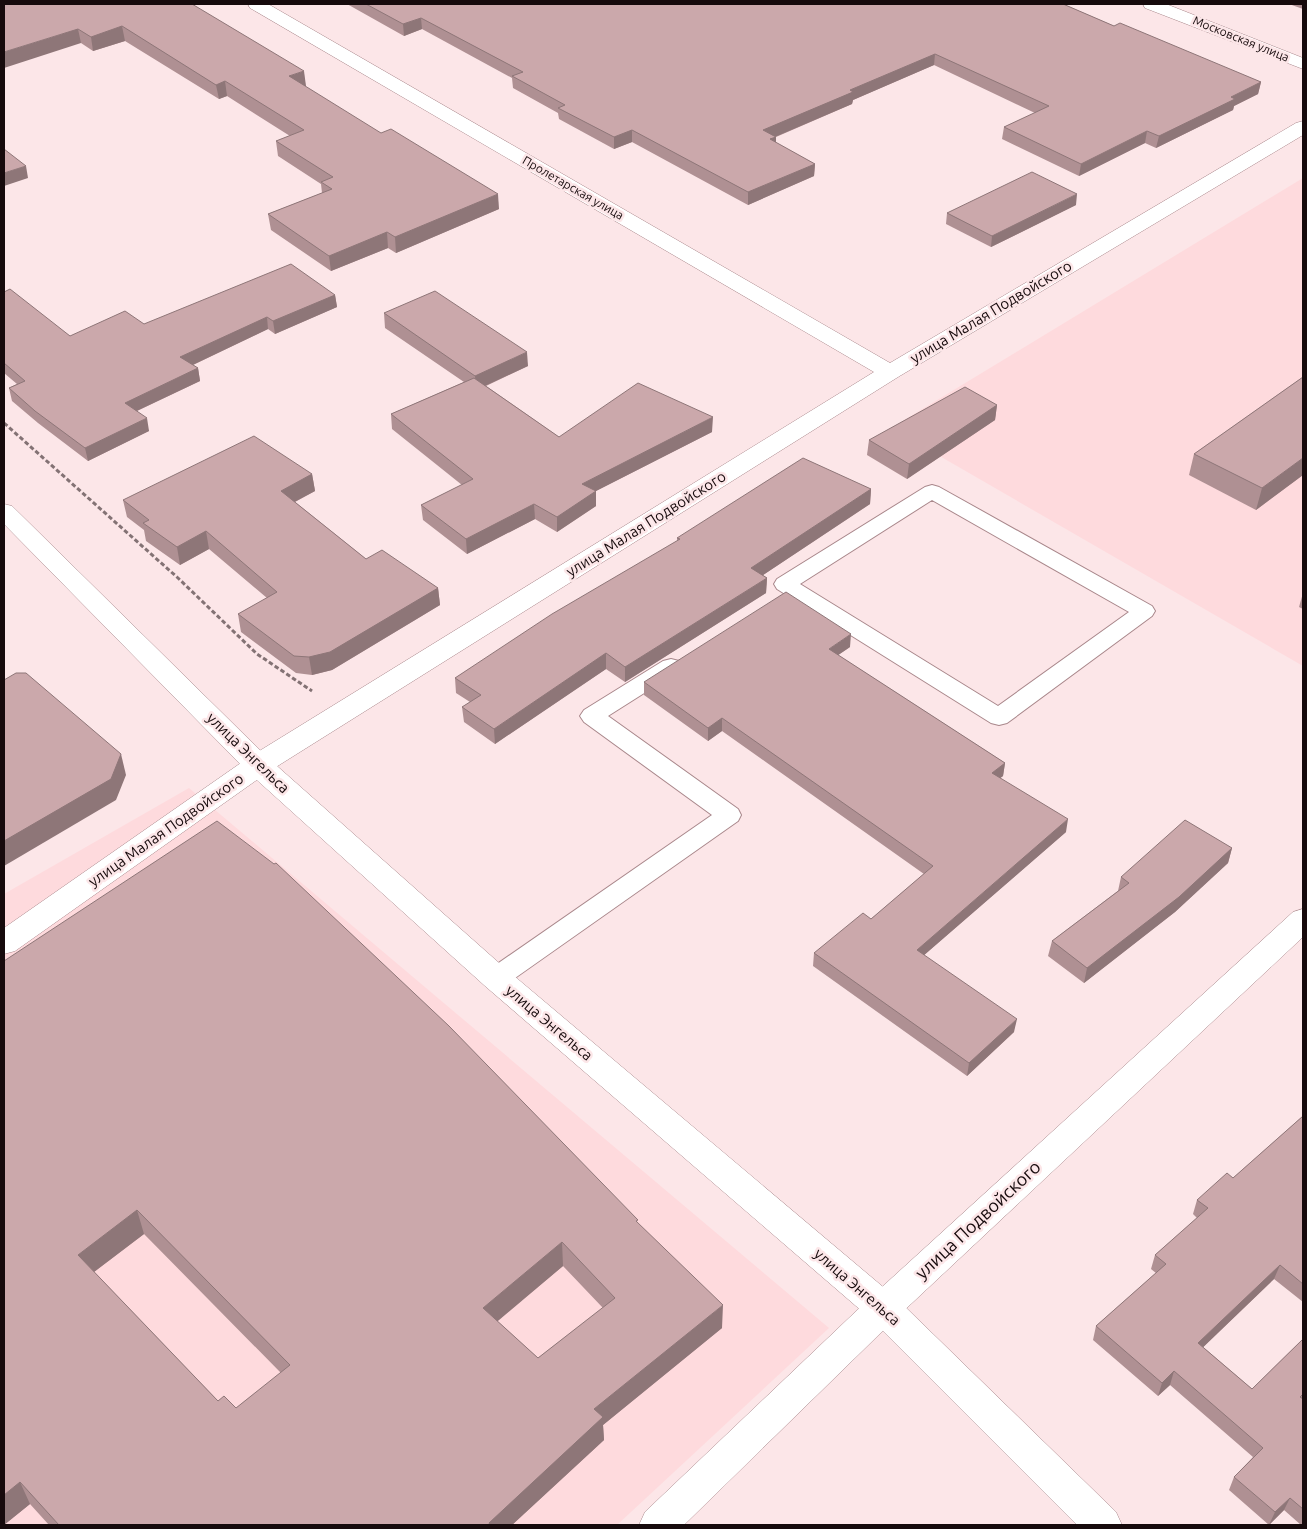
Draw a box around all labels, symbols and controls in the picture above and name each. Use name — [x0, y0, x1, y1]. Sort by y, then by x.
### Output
street label: Московская улица — [1191, 13, 1291, 64]
street label: Пролетарская улица — [520, 153, 626, 222]
street label: улица Малая Подвойского — [907, 257, 1074, 367]
street label: улица Малая Подвойского — [563, 467, 729, 580]
street label: улица Энгельса — [204, 709, 293, 796]
street label: улица Малая Подвойского — [85, 770, 246, 890]
street label: улица Энгельса — [502, 981, 596, 1064]
street label: улица Подвойского — [911, 1156, 1044, 1282]
street label: улица Энгельса — [811, 1245, 904, 1328]

